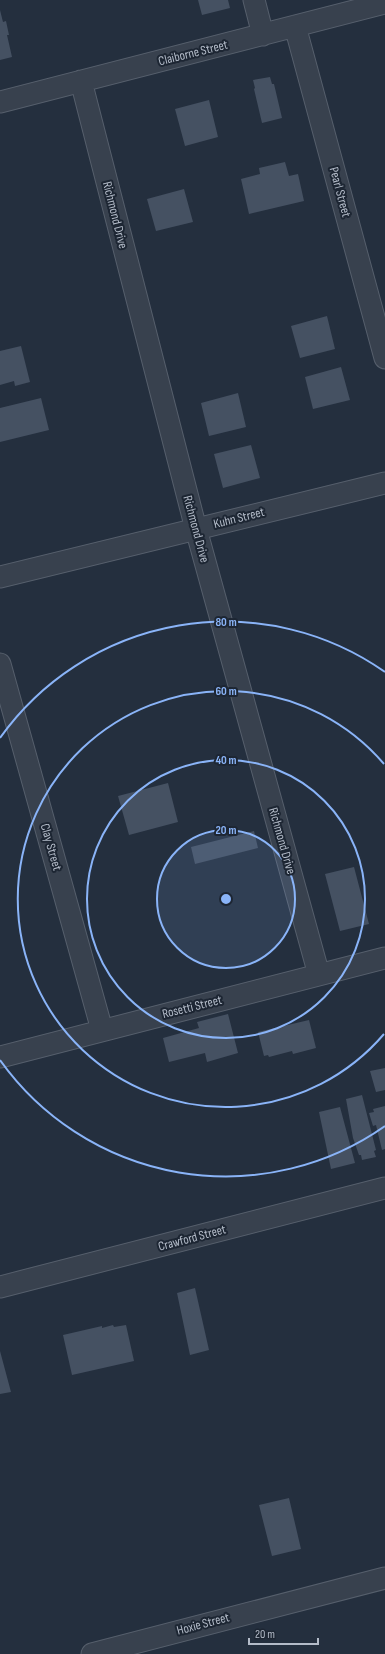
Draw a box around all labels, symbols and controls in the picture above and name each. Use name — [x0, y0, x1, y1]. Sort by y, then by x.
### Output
street label: Claiborne Street — [157, 37, 229, 69]
street label: Pearl Street — [326, 165, 354, 219]
street label: Richmond Drive — [99, 180, 131, 250]
street label: Richmond Drive — [179, 494, 213, 564]
street label: Kuhn Street — [212, 504, 266, 532]
text: 80 m — [215, 615, 237, 630]
text: 60 m — [215, 684, 237, 699]
text: 40 m — [215, 753, 237, 768]
street label: Richmond Drive — [265, 806, 299, 876]
street label: Clay Street — [37, 822, 65, 872]
text: 20 m — [216, 823, 236, 838]
centre of rings — [219, 892, 233, 906]
street label: Rosetti Street — [161, 992, 224, 1022]
street label: Crawford Street — [156, 1221, 228, 1255]
street label: Hoxie Street — [175, 1609, 231, 1639]
scale bar — [249, 1620, 318, 1646]
text: 20 m — [255, 1627, 275, 1642]

